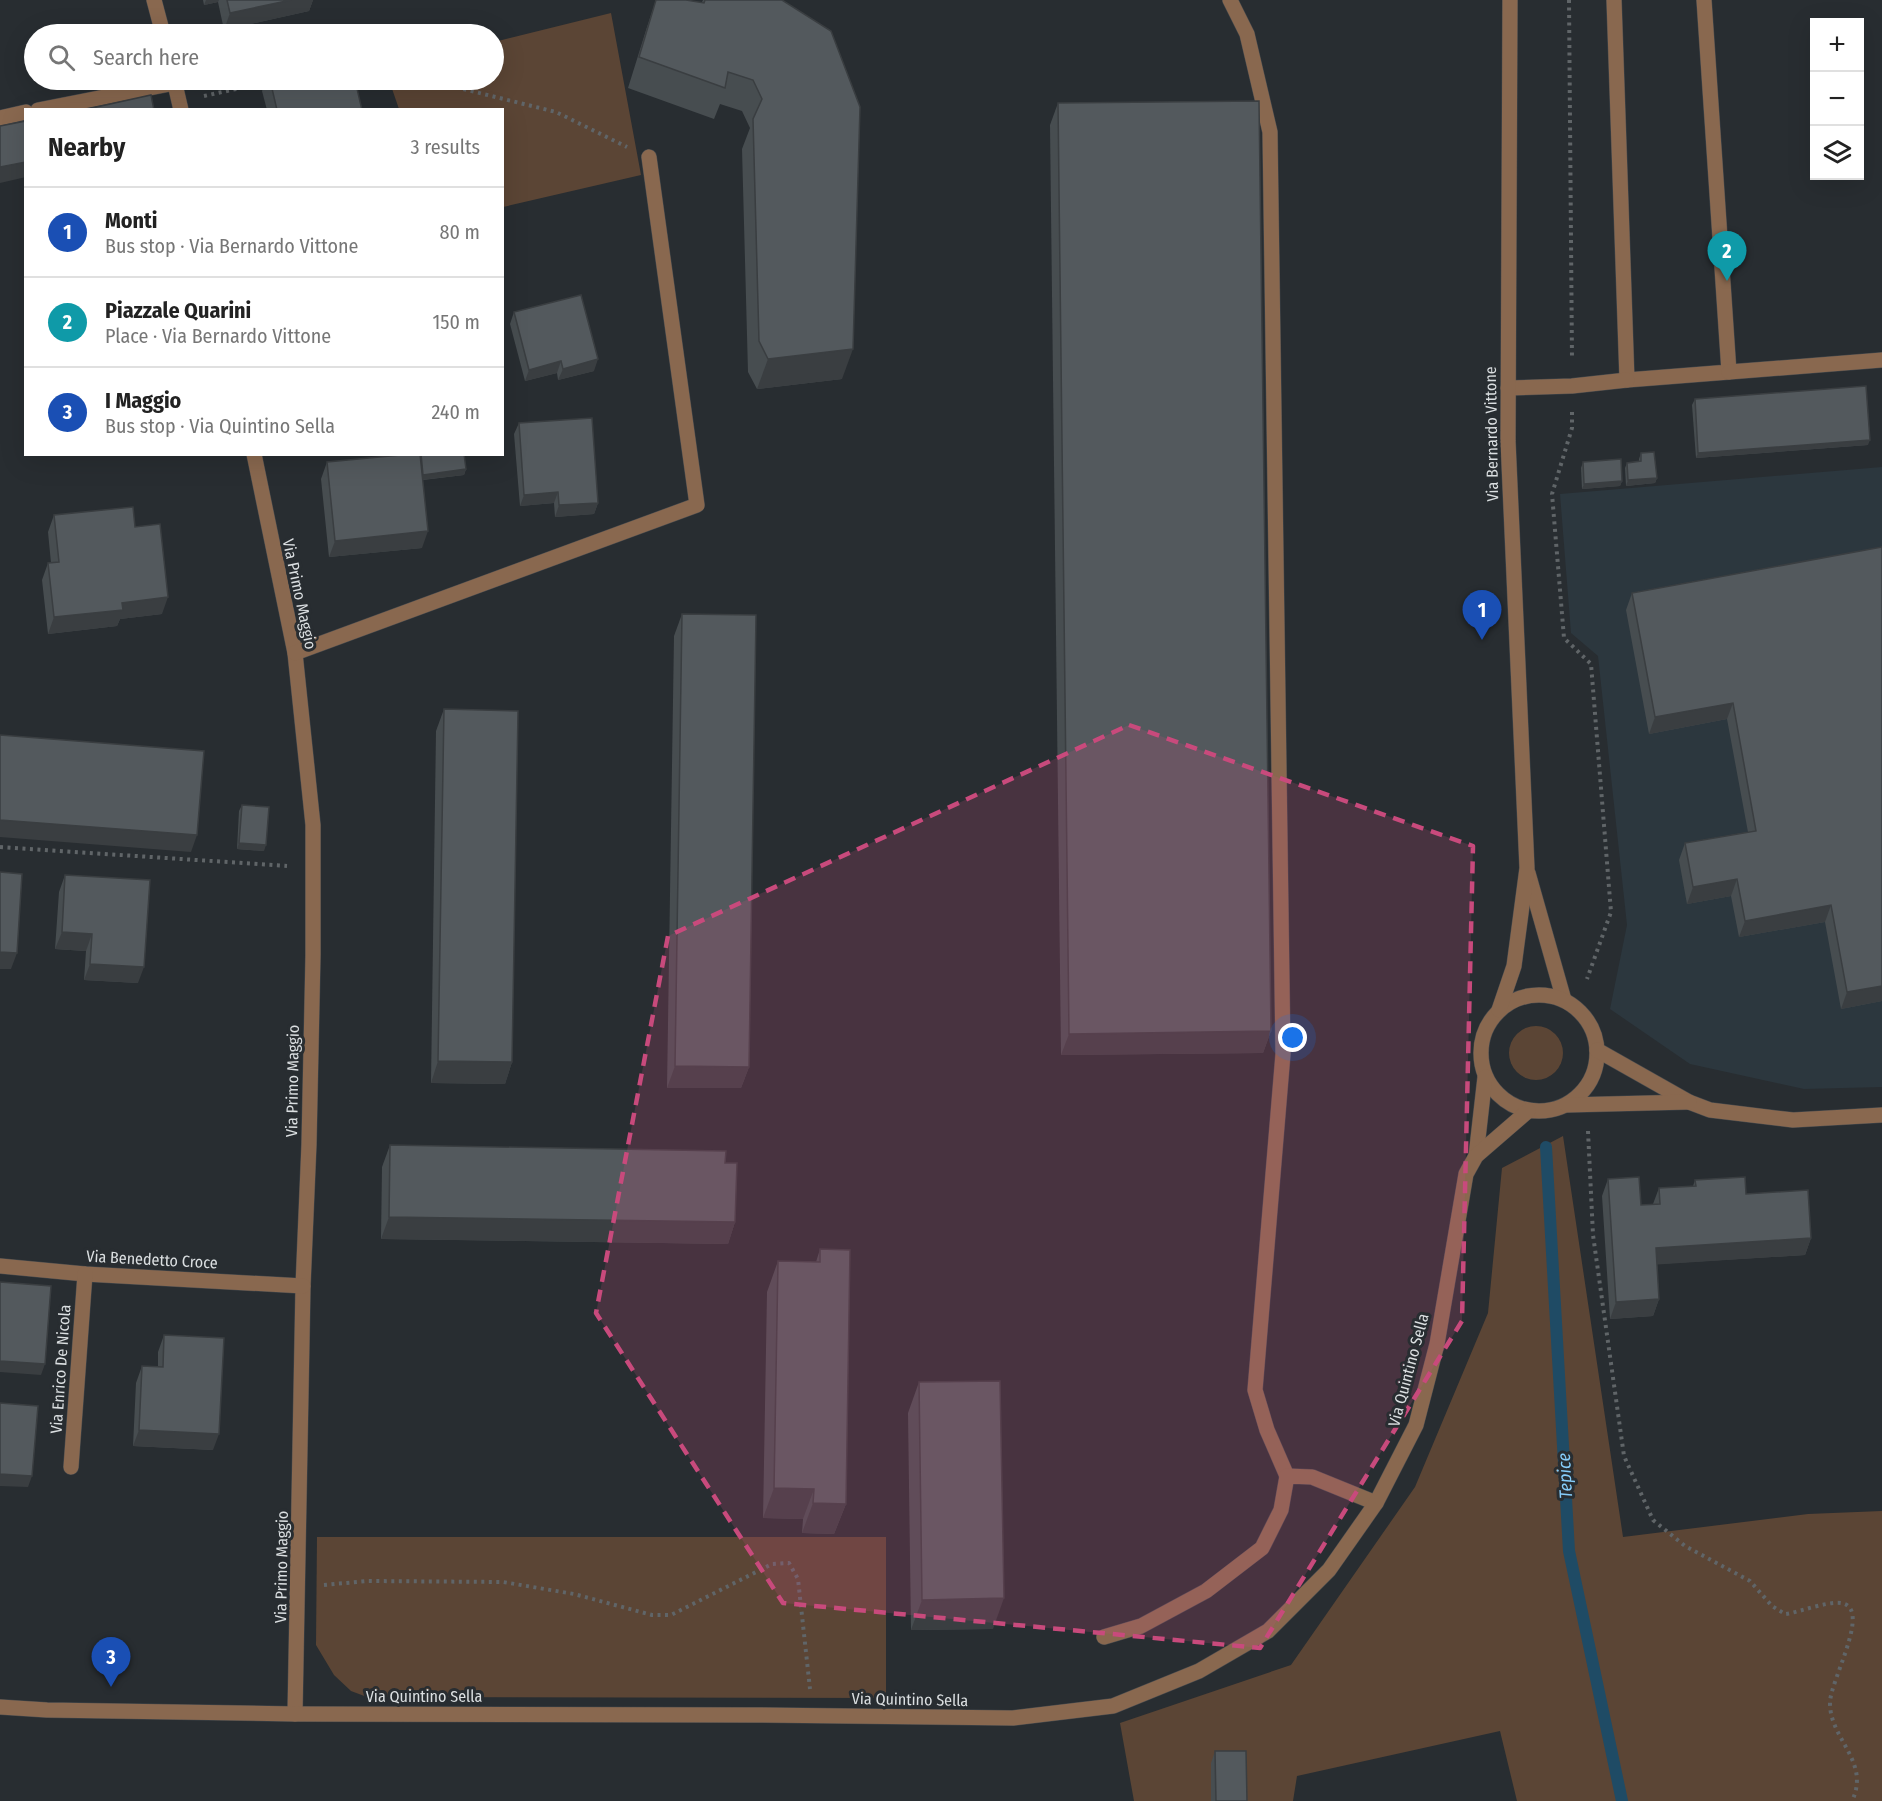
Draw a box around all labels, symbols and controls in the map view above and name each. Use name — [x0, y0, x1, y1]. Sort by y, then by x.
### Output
map controls — [1810, 18, 1864, 180]
button: + — [1810, 18, 1864, 72]
search box — [24, 24, 504, 90]
icon: search — [45, 41, 78, 74]
text: Search here — [93, 44, 199, 71]
button: − — [1810, 72, 1864, 126]
button: layers — [1810, 126, 1864, 180]
text: Nearby — [48, 132, 125, 163]
text: 3 results — [411, 135, 480, 159]
text: Monti — [105, 207, 158, 234]
text: 1 — [63, 220, 72, 244]
text: 80 m — [440, 220, 480, 244]
pin: 2 — [1708, 232, 1746, 281]
text: Bus stop · Via Bernardo Vittone — [105, 234, 358, 258]
text: Piazzale Quarini — [105, 297, 251, 324]
text: 2 — [63, 310, 72, 334]
text: 150 m — [433, 310, 480, 334]
text: Place · Via Bernardo Vittone — [105, 324, 331, 348]
street label: Via Bernardo Vittone — [1481, 366, 1502, 502]
text: I Maggio — [105, 387, 181, 414]
text: 3 — [63, 400, 72, 424]
text: 240 m — [431, 400, 480, 424]
text: Bus stop · Via Quintino Sella — [105, 414, 335, 438]
street label: Via Primo Maggio — [279, 537, 320, 651]
pin: 1 — [1462, 590, 1502, 640]
your location — [1278, 1023, 1307, 1052]
street label: Via Primo Maggio — [282, 1025, 303, 1137]
street label: Via Benedetto Croce — [86, 1247, 218, 1272]
street label: Via Enrico De Nicola — [47, 1304, 75, 1434]
street label: Via Quintino Sella — [1384, 1311, 1433, 1429]
water label: Tepice — [1553, 1452, 1577, 1499]
street label: Via Primo Maggio — [271, 1511, 292, 1623]
pin: 3 — [92, 1638, 130, 1687]
street label: Via Quintino Sella — [366, 1687, 482, 1706]
street label: Via Quintino Sella — [852, 1689, 969, 1710]

